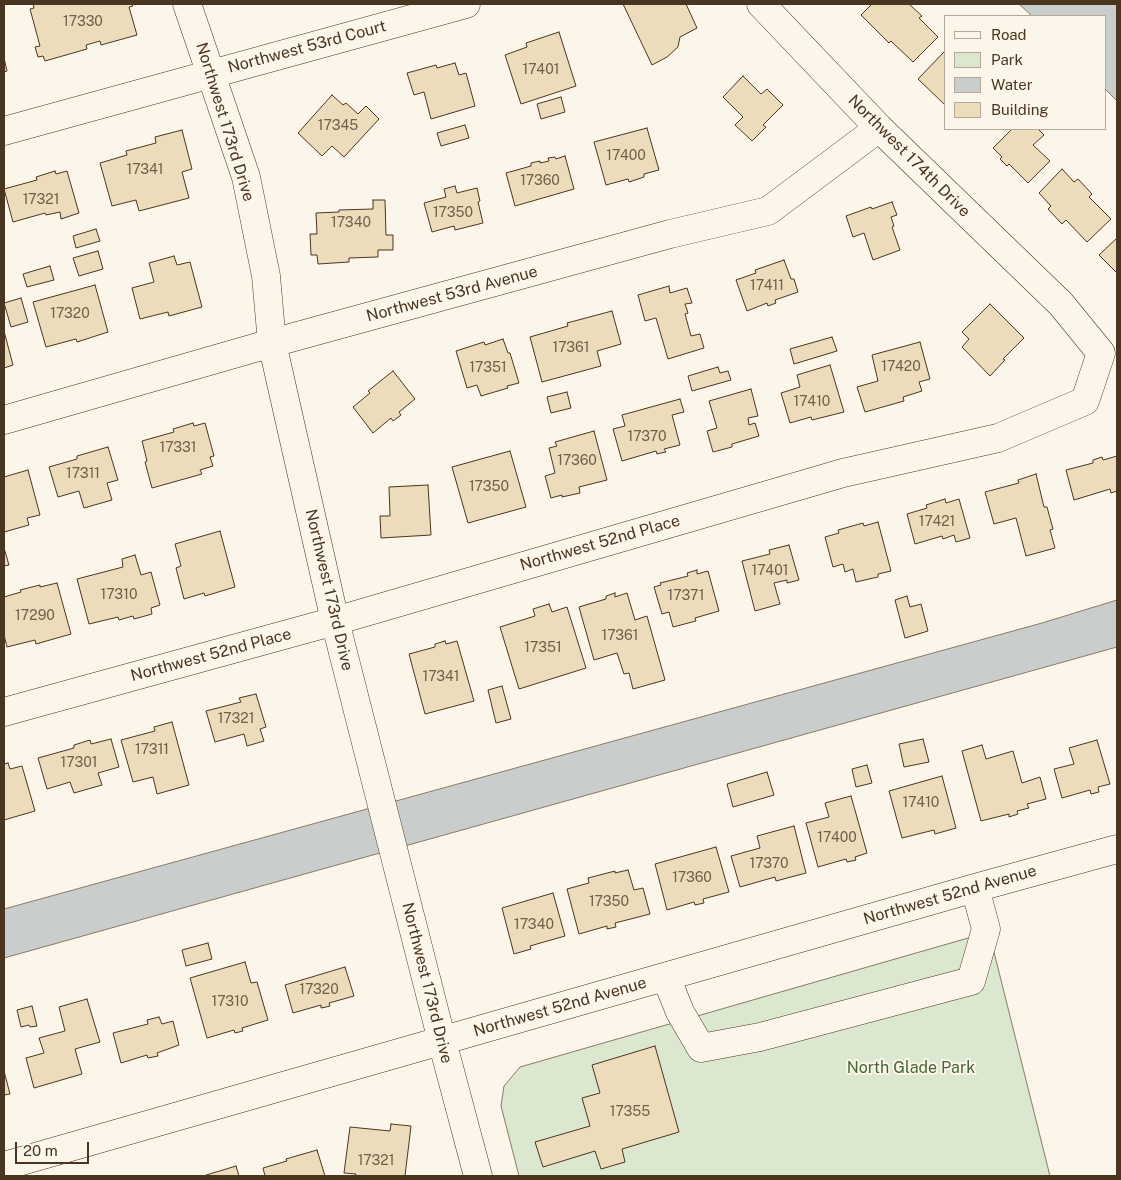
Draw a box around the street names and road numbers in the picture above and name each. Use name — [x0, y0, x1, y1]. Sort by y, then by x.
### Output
street label: Northwest 53rd Court — [226, 17, 388, 77]
street label: Northwest 173rd Drive — [192, 40, 258, 204]
street label: Northwest 174th Drive — [844, 91, 974, 221]
street label: Northwest 53rd Avenue — [364, 262, 540, 326]
street label: Northwest 173rd Drive — [301, 507, 357, 673]
street label: Northwest 52nd Place — [518, 511, 682, 575]
street label: Northwest 52nd Place — [129, 624, 293, 686]
street label: Northwest 52nd Avenue — [861, 861, 1039, 929]
street label: Northwest 173rd Drive — [398, 900, 456, 1066]
street label: Northwest 52nd Avenue — [471, 973, 649, 1041]

